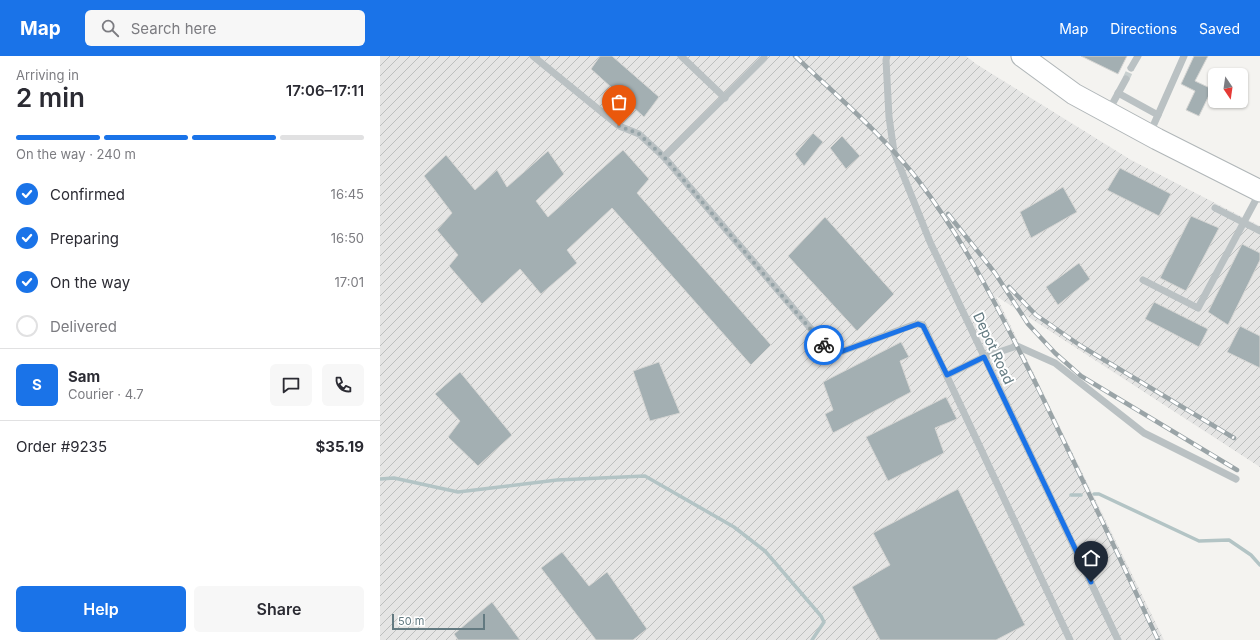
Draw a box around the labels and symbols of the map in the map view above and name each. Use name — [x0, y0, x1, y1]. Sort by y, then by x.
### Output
north arrow — [1208, 68, 1248, 108]
pin — [602, 85, 636, 126]
street label: Depot Road — [970, 309, 1018, 387]
courier — [804, 325, 844, 365]
pin — [1074, 541, 1108, 582]
scale bar — [392, 612, 485, 631]

